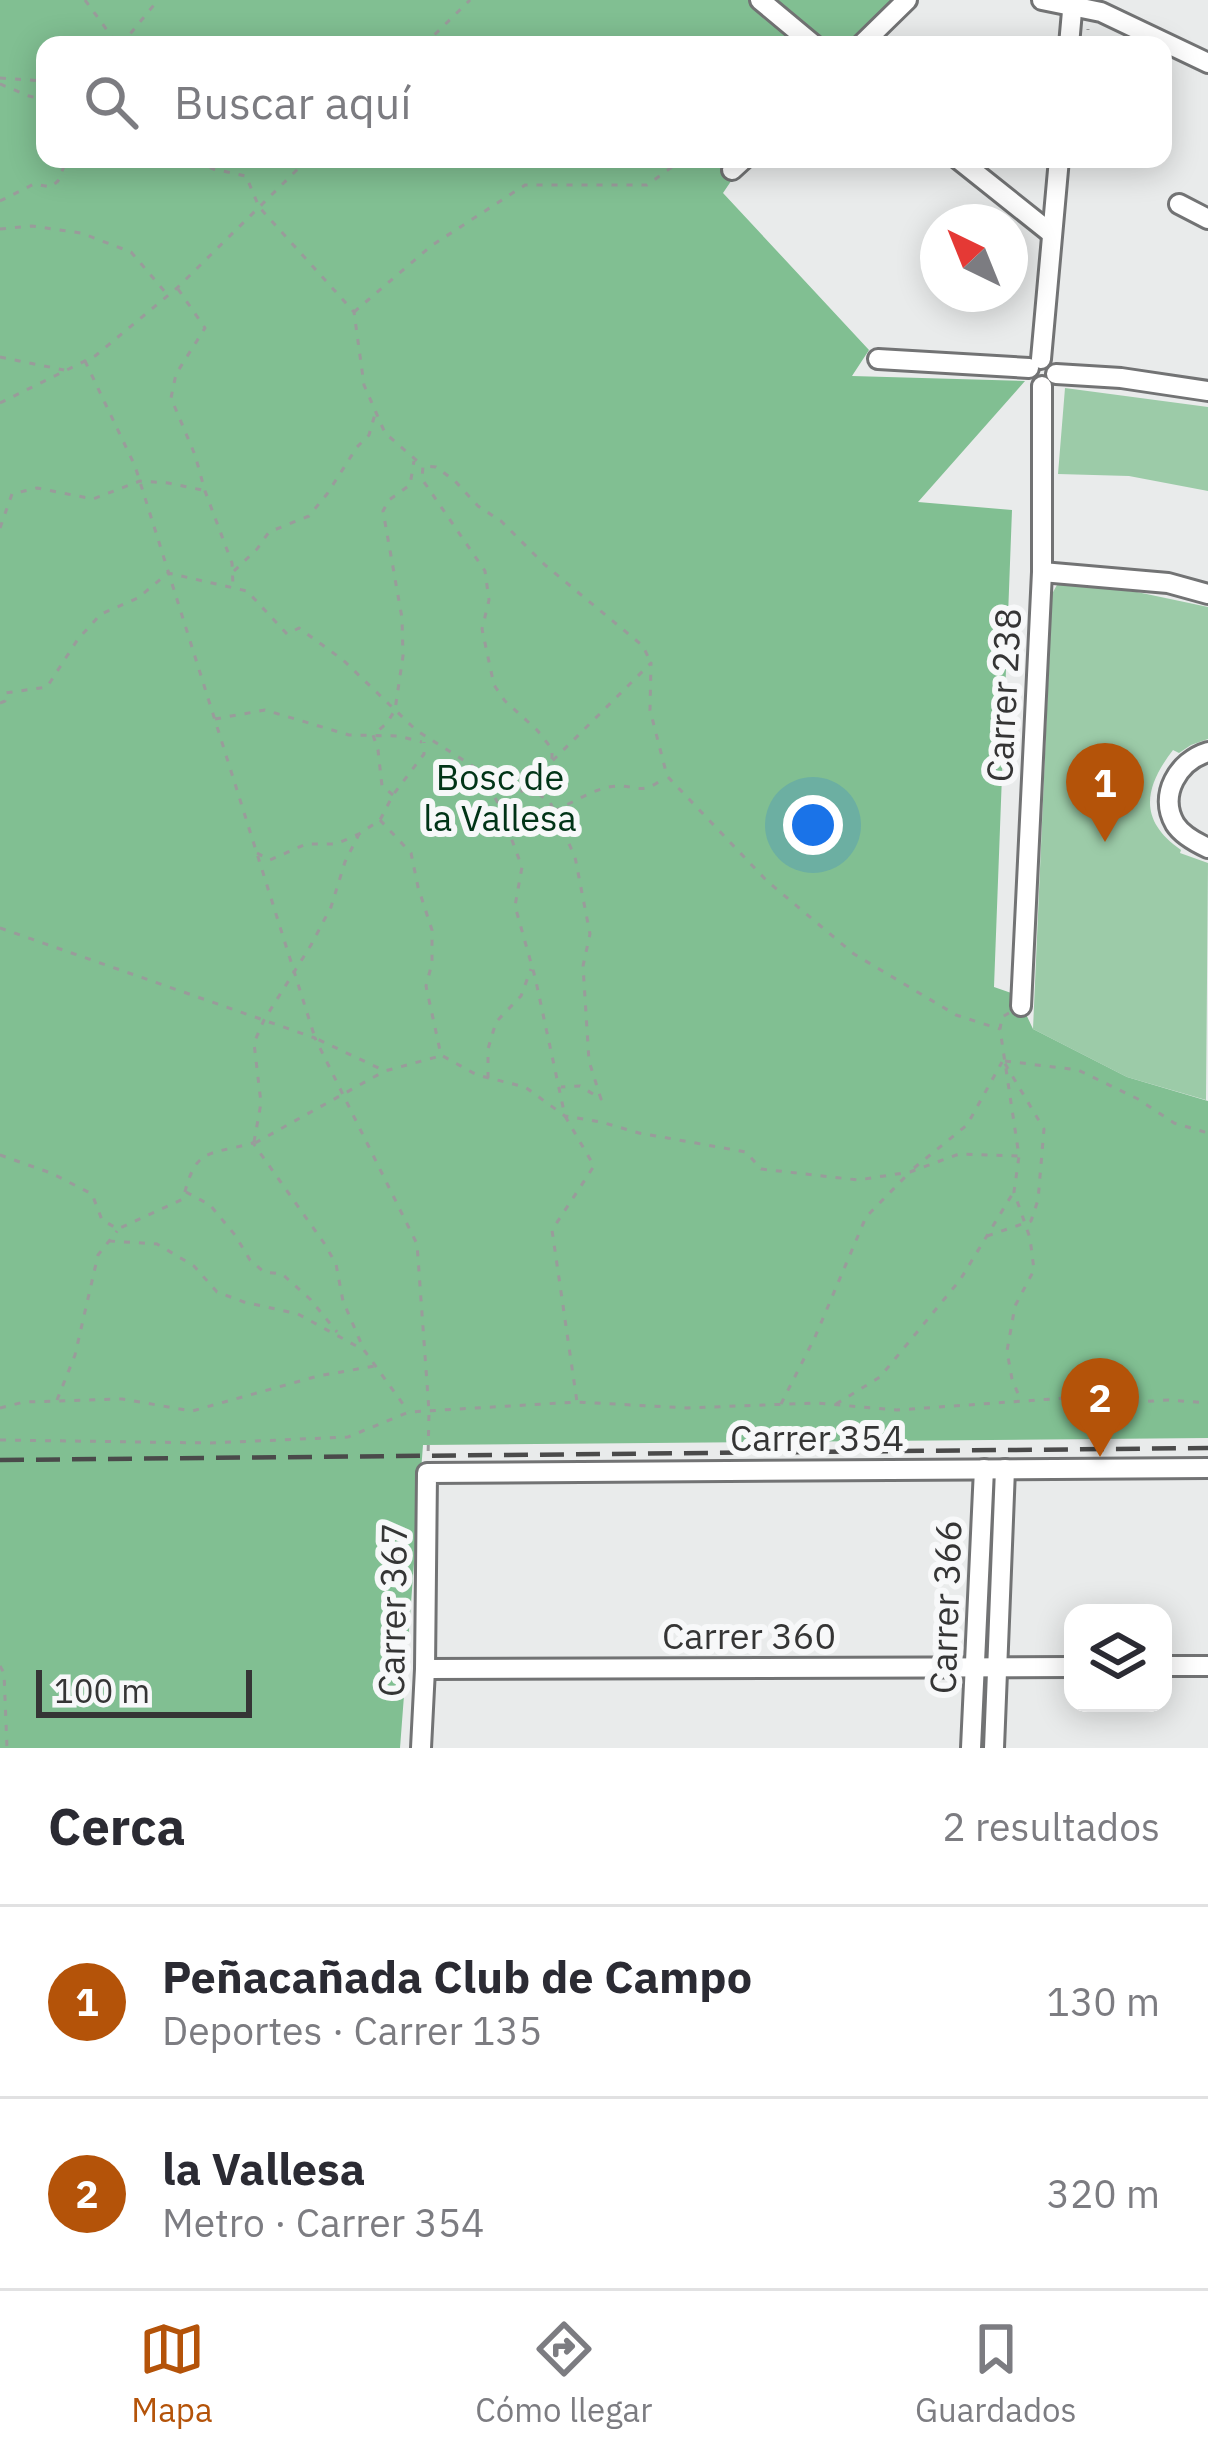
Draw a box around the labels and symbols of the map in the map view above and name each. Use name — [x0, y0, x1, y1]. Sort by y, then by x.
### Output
north arrow — [920, 204, 1028, 312]
street label: Carrer 238 — [975, 607, 1031, 783]
pin: 1 — [1066, 743, 1144, 842]
park label: Bosc de la Vallesa — [423, 753, 577, 841]
your location — [783, 795, 843, 855]
pin: 2 — [1061, 1358, 1139, 1457]
street label: Carrer 354 — [730, 1414, 904, 1461]
street label: Carrer 366 — [918, 1519, 972, 1695]
street label: Carrer 367 — [367, 1523, 417, 1697]
street label: Carrer 360 — [662, 1612, 836, 1659]
scale bar — [36, 1664, 252, 1717]

